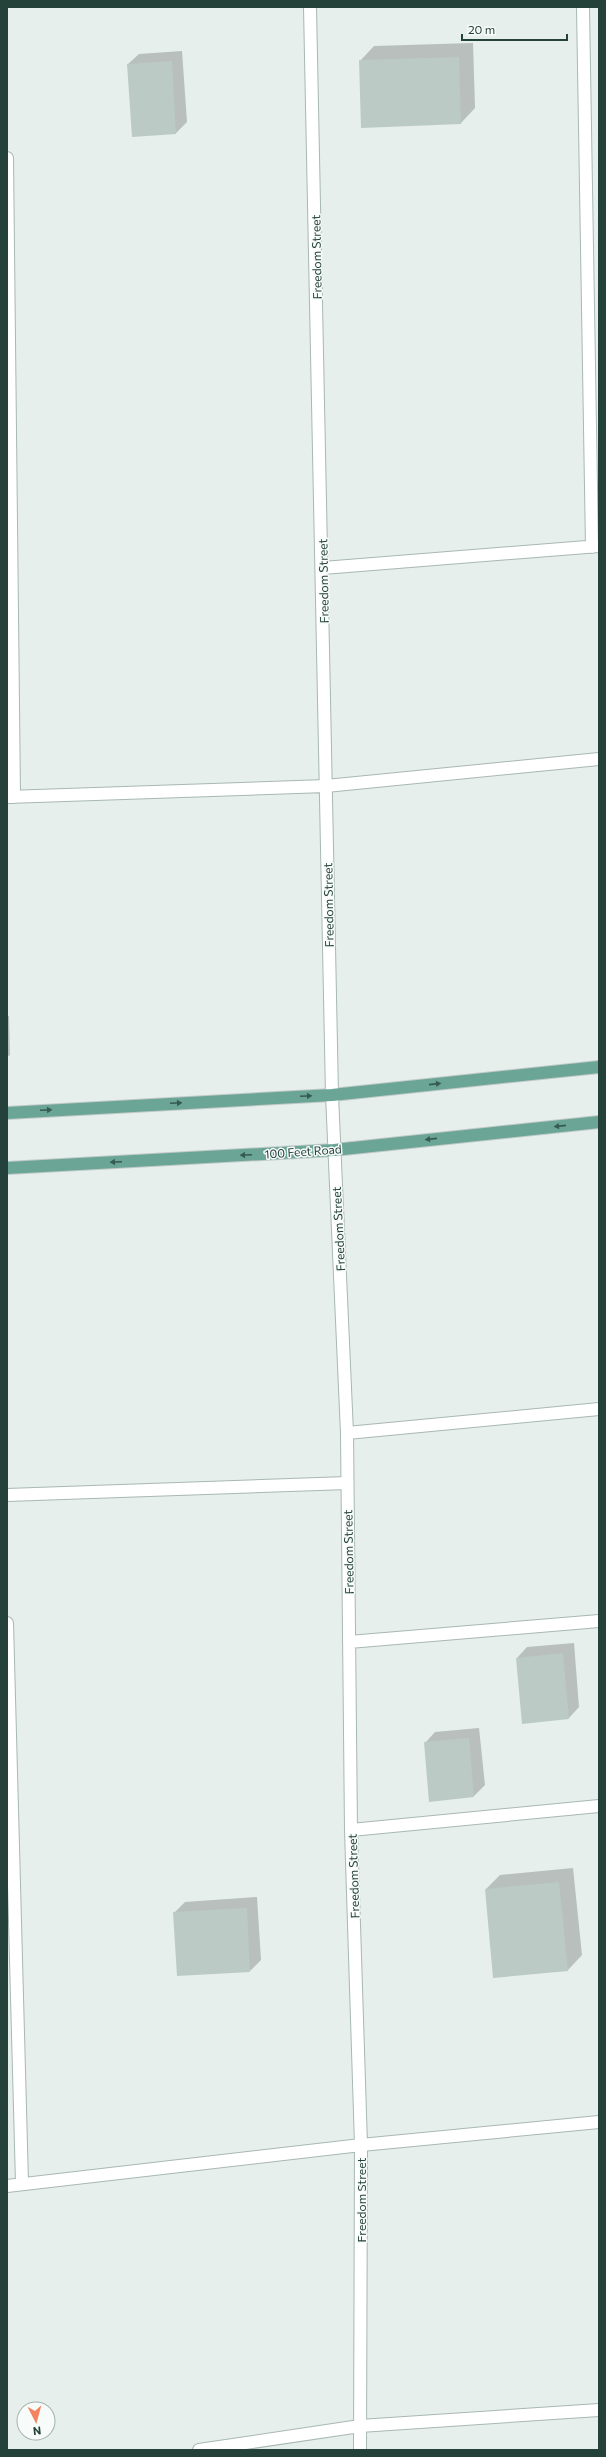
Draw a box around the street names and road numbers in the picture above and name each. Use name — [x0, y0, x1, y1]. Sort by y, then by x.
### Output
street label: Freedom Street — [308, 214, 324, 299]
street label: Freedom Street — [315, 538, 331, 623]
street label: Freedom Street — [320, 862, 336, 947]
street label: 100 Feet Road — [264, 1141, 342, 1161]
street label: Freedom Street — [329, 1186, 347, 1272]
street label: Freedom Street — [340, 1509, 356, 1594]
street label: Freedom Street — [345, 1833, 361, 1919]
street label: Freedom Street — [354, 2158, 368, 2242]

